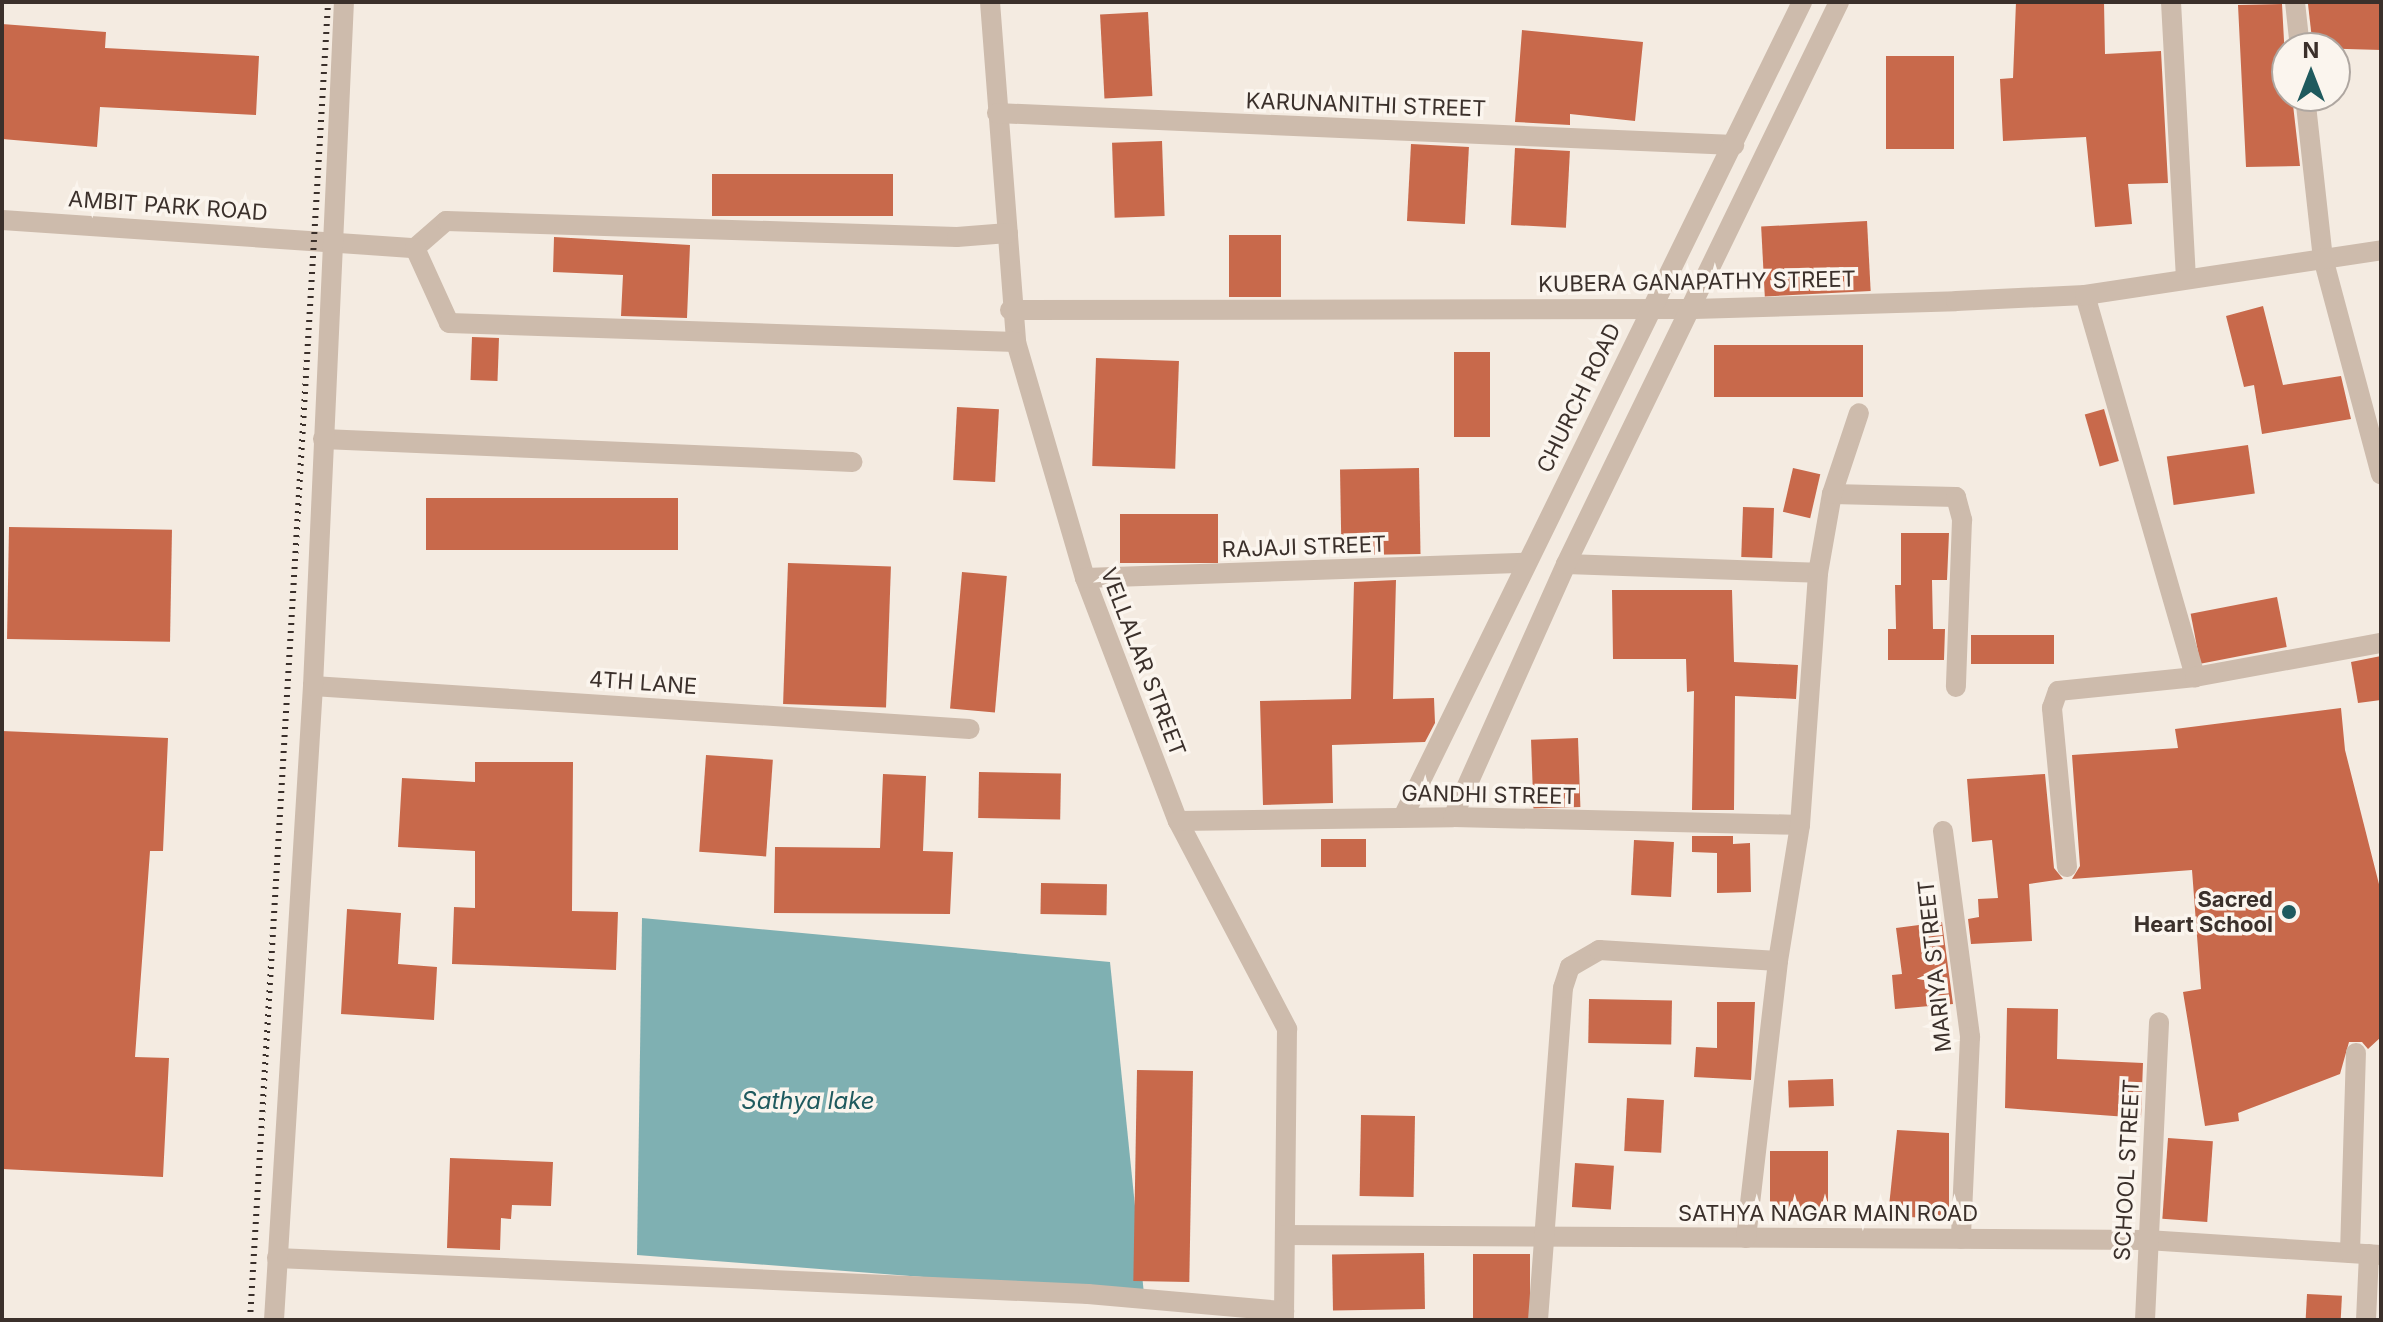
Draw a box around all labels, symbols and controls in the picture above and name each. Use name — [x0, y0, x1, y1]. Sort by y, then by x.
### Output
north arrow — [2271, 32, 2351, 112]
text: N — [2303, 37, 2319, 63]
street label: KARUNANITHI STREET — [1245, 88, 1487, 122]
street label: AMBIT PARK ROAD — [67, 186, 269, 226]
street label: KUBERA GANAPATHY STREET — [1538, 266, 1856, 298]
street label: CHURCH ROAD — [1531, 319, 1627, 477]
street label: RAJAJI STREET — [1221, 531, 1387, 563]
street label: VELLALAR STREET — [1095, 564, 1191, 760]
street label: 4TH LANE — [588, 666, 698, 700]
street label: GANDHI STREET — [1401, 780, 1577, 810]
street label: MARIYA STREET — [1913, 879, 1957, 1053]
place label: Sacred Heart School — [2134, 886, 2273, 938]
marker: Sacred Heart School — [2280, 903, 2298, 921]
street label: SCHOOL STREET — [2109, 1078, 2145, 1262]
water label: Sathya lake — [741, 1087, 875, 1115]
street label: SATHYA NAGAR MAIN ROAD — [1678, 1201, 1978, 1227]

